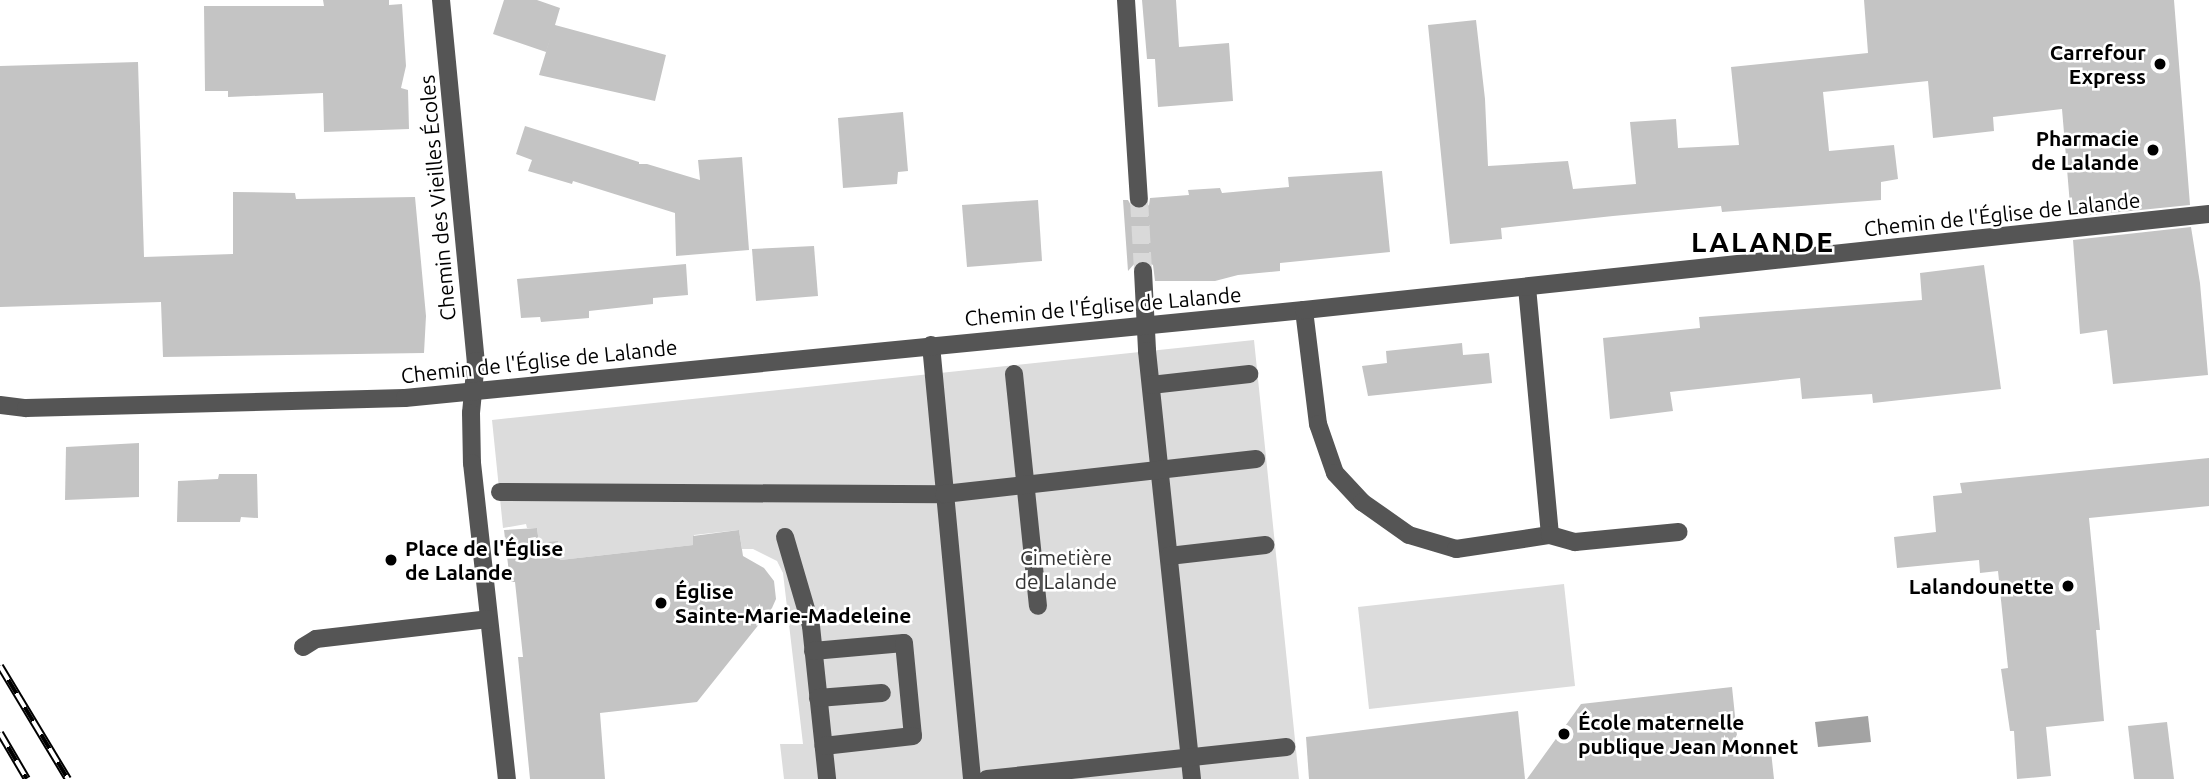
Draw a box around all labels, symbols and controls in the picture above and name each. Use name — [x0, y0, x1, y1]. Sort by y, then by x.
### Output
place label: Carrefour Express — [2050, 39, 2146, 89]
marker: Carrefour Express — [2152, 56, 2168, 72]
street label: Chemin des Vieilles Écoles — [414, 74, 460, 322]
place label: Pharmacie de Lalande — [2031, 125, 2139, 175]
marker: Pharmacie de Lalande — [2145, 142, 2161, 158]
street label: Chemin de l'Église de Lalande — [1863, 187, 2141, 241]
district label: LALANDE — [1692, 225, 1834, 259]
street label: Chemin de l'Église de Lalande — [964, 281, 1242, 331]
street label: Chemin de l'Église de Lalande — [400, 334, 678, 388]
place label: Place de l'Église de Lalande — [405, 535, 563, 585]
park label: Cimetière de Lalande — [1015, 544, 1117, 594]
marker: Place de l'Église de Lalande — [383, 552, 399, 568]
place label: Lalandounette — [1909, 573, 2054, 599]
place label: Église Sainte-Marie-Madeleine — [675, 578, 911, 628]
marker: Lalandounette — [2060, 578, 2076, 594]
marker: Église Sainte-Marie-Madeleine — [653, 595, 669, 611]
place label: École maternelle publique Jean Monnet — [1578, 709, 1798, 759]
marker: École maternelle publique Jean Monnet — [1556, 726, 1572, 742]

